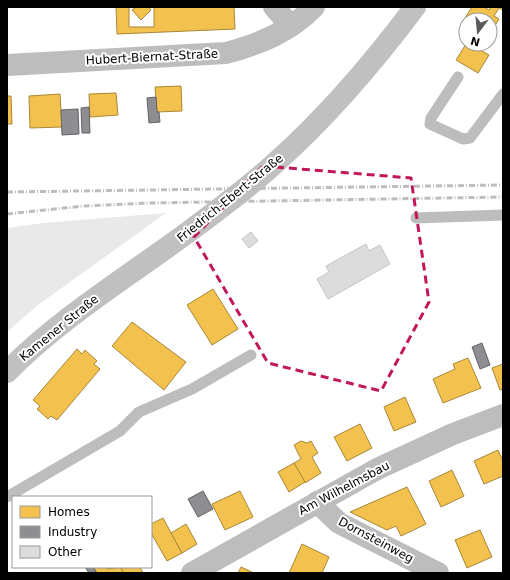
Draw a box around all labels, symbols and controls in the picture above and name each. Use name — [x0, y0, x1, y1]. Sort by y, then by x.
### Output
north arrow — [458, 12, 498, 52]
text: N — [469, 34, 482, 49]
street label: Hubert-Biernat-Straße — [86, 47, 218, 67]
street label: Friedrich-Ebert-Straße — [174, 151, 286, 245]
street label: Kamener Straße — [17, 292, 101, 364]
street label: Am Wilhelmsbau — [296, 458, 392, 518]
legend — [12, 496, 152, 568]
text: Homes — [48, 505, 90, 519]
street label: Dornsteinweg — [336, 514, 416, 566]
text: Industry — [48, 525, 97, 539]
text: Other — [48, 545, 82, 559]

